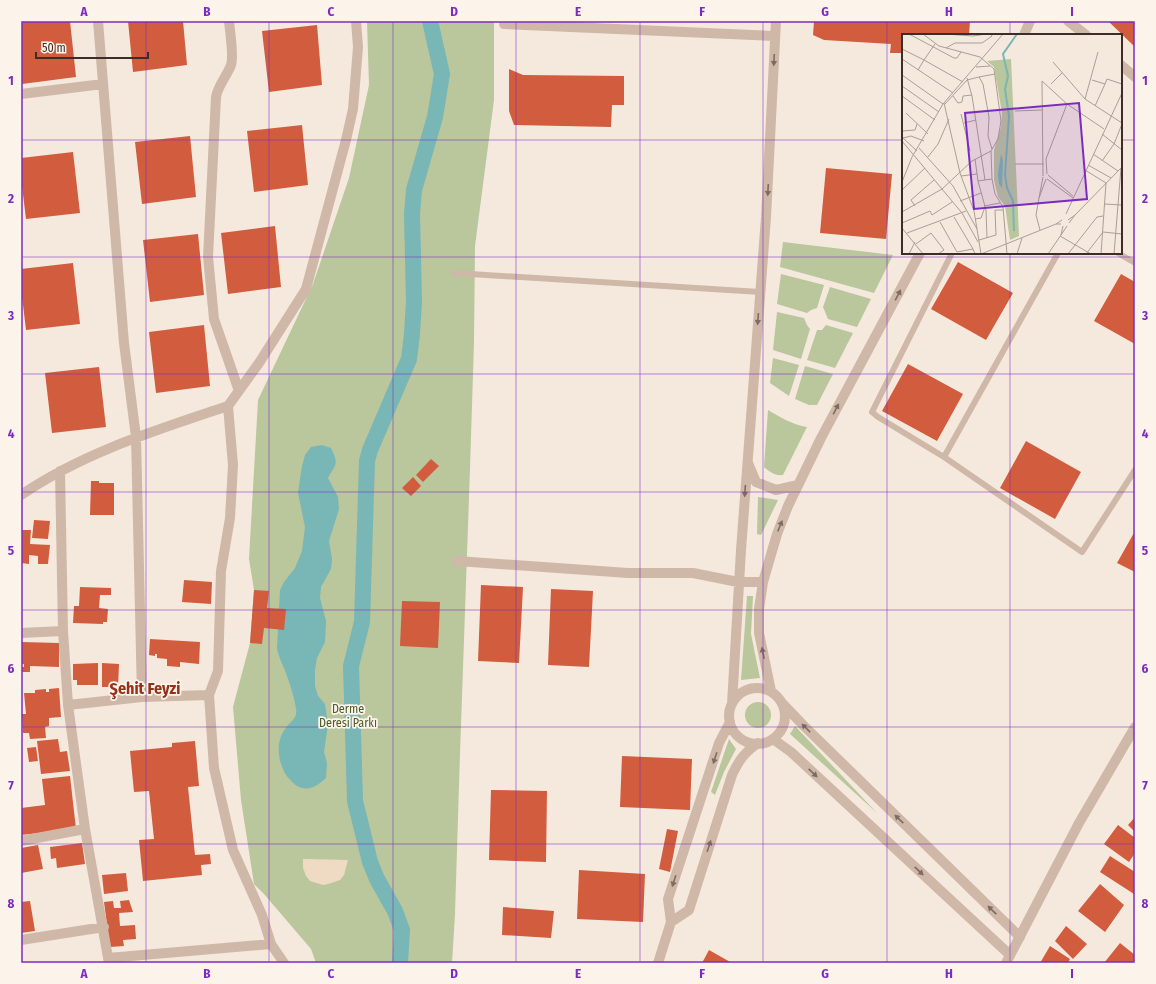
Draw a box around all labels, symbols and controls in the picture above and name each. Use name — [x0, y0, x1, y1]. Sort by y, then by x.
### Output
text: A — [79, 4, 88, 19]
text: B — [203, 4, 211, 19]
text: C — [328, 4, 335, 19]
text: D — [450, 4, 458, 19]
text: E — [575, 4, 581, 19]
text: F — [699, 4, 705, 19]
text: G — [821, 4, 829, 19]
text: H — [945, 4, 953, 19]
text: I — [1070, 4, 1074, 19]
scale bar — [36, 34, 148, 60]
inset map — [902, 34, 1122, 254]
text: 50 m — [42, 41, 66, 55]
one-way arrow — [771, 54, 777, 67]
text: 1 — [8, 73, 14, 88]
text: 1 — [1142, 73, 1148, 88]
one-way arrow — [764, 184, 771, 196]
text: 2 — [7, 191, 14, 206]
text: 2 — [1141, 191, 1148, 206]
one-way arrow — [895, 289, 901, 301]
text: 3 — [7, 308, 14, 323]
text: 3 — [1141, 308, 1148, 323]
one-way arrow — [754, 313, 761, 325]
one-way arrow — [833, 403, 840, 415]
text: 4 — [8, 426, 15, 441]
text: 4 — [1142, 426, 1149, 441]
one-way arrow — [742, 485, 749, 497]
one-way arrow — [778, 520, 784, 532]
text: 5 — [8, 543, 14, 558]
text: 5 — [1142, 543, 1148, 558]
one-way arrow — [760, 647, 766, 659]
text: 6 — [8, 661, 15, 676]
text: 6 — [1142, 661, 1149, 676]
district label: Şehit Feyzi — [110, 679, 180, 700]
park label: Derme Deresi Parkı — [319, 702, 377, 730]
one-way arrow — [801, 723, 811, 733]
one-way arrow — [711, 752, 717, 764]
one-way arrow — [808, 768, 818, 778]
text: 7 — [8, 778, 14, 793]
text: 7 — [1142, 778, 1148, 793]
one-way arrow — [894, 814, 904, 824]
one-way arrow — [706, 840, 712, 852]
one-way arrow — [914, 866, 924, 876]
one-way arrow — [671, 876, 677, 888]
text: 8 — [8, 896, 15, 911]
text: 8 — [1142, 896, 1149, 911]
one-way arrow — [987, 905, 997, 914]
text: A — [79, 966, 88, 981]
text: B — [203, 966, 211, 981]
text: C — [328, 966, 335, 981]
text: D — [450, 966, 458, 981]
text: E — [575, 966, 581, 981]
text: F — [699, 966, 705, 981]
text: G — [821, 966, 829, 981]
text: H — [945, 966, 953, 981]
text: I — [1070, 966, 1074, 981]

